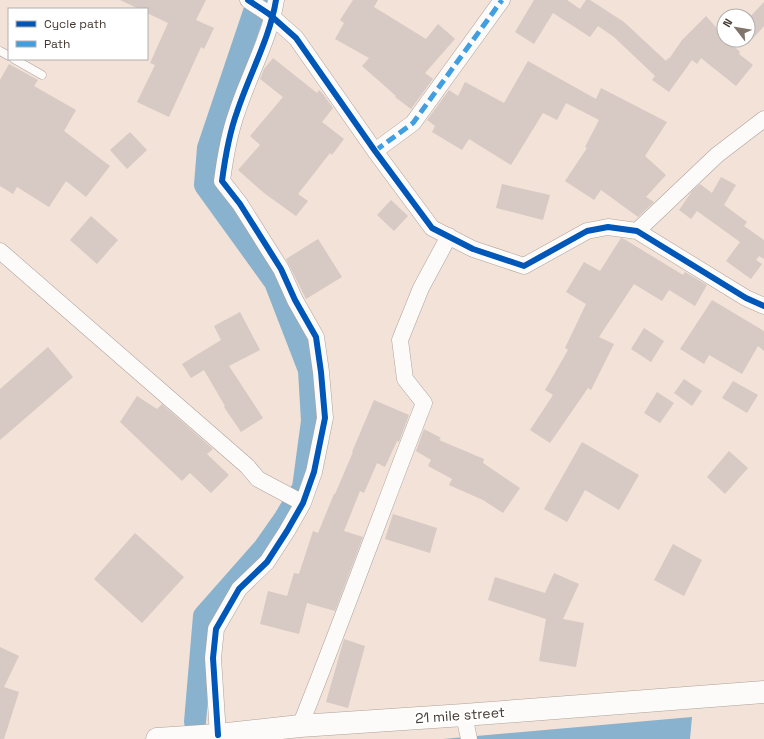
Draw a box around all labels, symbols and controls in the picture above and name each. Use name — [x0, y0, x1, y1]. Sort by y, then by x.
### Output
legend — [8, 8, 148, 60]
north arrow — [716, 8, 756, 48]
text: Cycle path — [44, 16, 106, 32]
text: N — [720, 16, 735, 30]
text: Path — [44, 36, 70, 52]
street label: 21 mile street — [414, 703, 506, 727]

